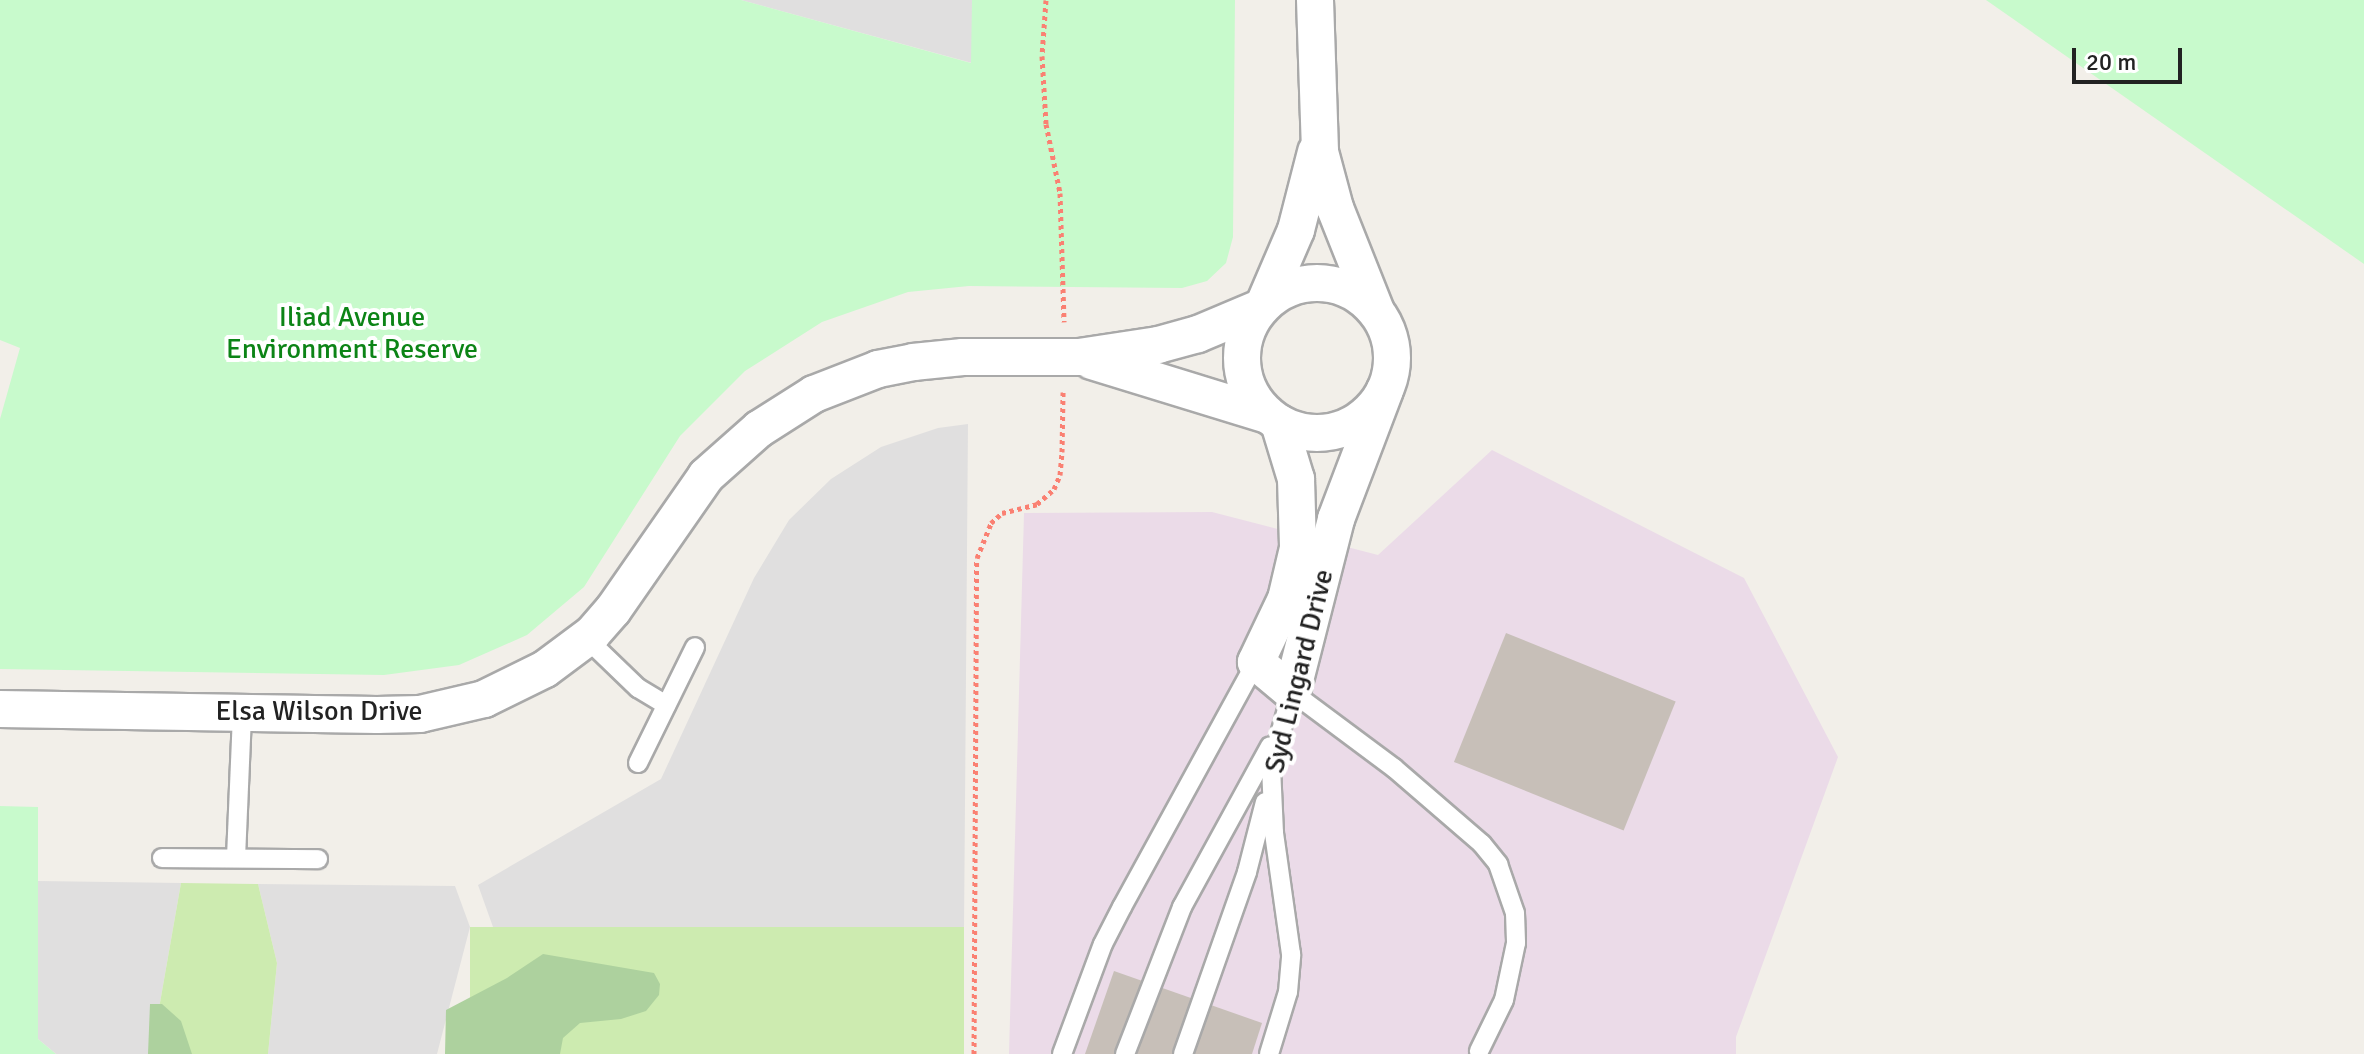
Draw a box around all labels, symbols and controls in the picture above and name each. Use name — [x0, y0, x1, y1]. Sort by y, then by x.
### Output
scale bar — [2076, 32, 2186, 82]
text: 20 m — [2086, 47, 2136, 77]
park label: Iliad Avenue Environment Reserve — [226, 300, 478, 366]
street label: Syd Lingard Drive — [1257, 566, 1341, 776]
street label: Elsa Wilson Drive — [215, 694, 423, 728]

